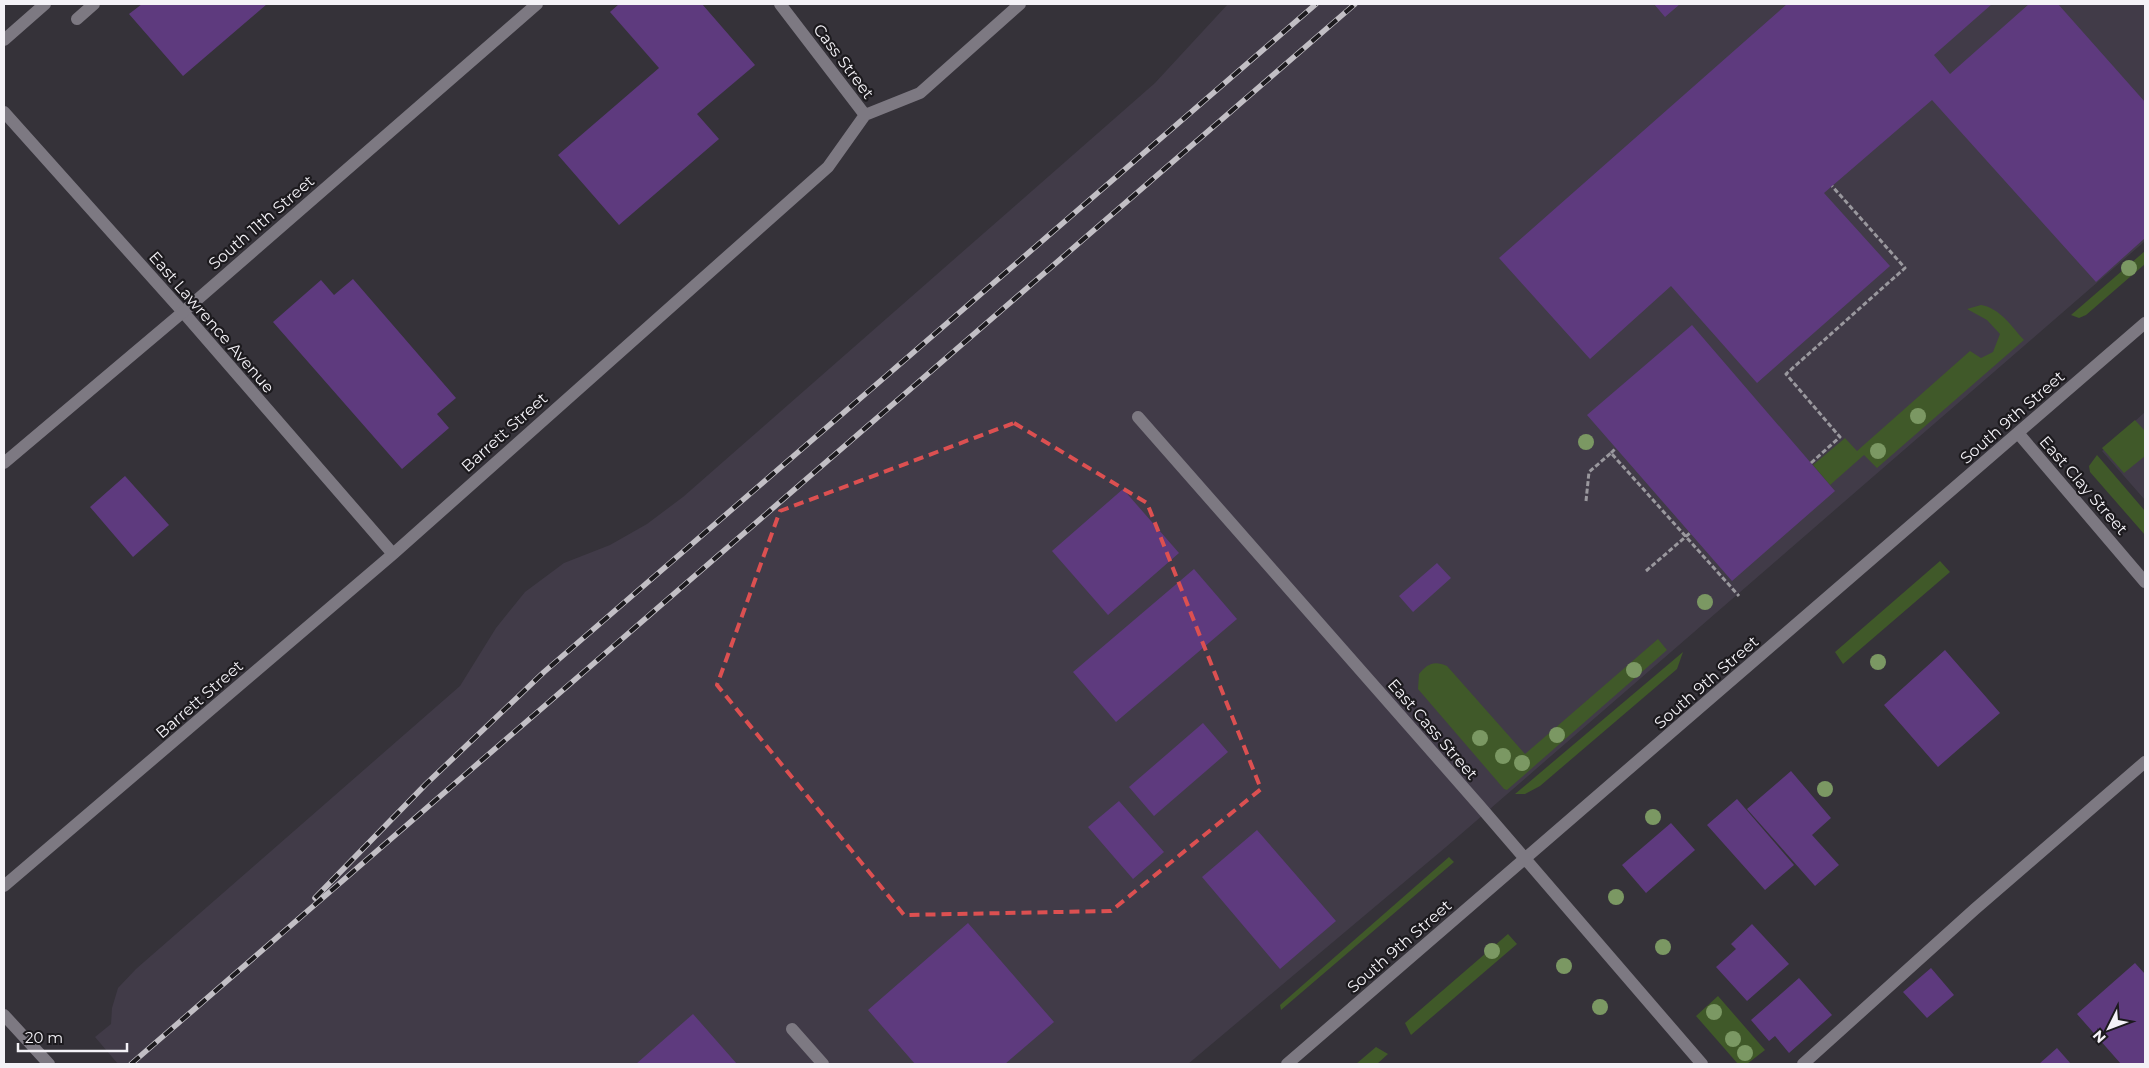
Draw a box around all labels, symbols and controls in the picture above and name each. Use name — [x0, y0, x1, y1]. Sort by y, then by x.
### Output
street label: Cass Street — [809, 20, 878, 103]
street label: South 11th Street — [205, 171, 318, 273]
street label: East Lawrence Avenue — [145, 248, 278, 397]
street label: South 9th Street — [1956, 367, 2069, 468]
street label: Barrett Street — [457, 389, 552, 476]
street label: East Clay Street — [2036, 432, 2132, 539]
street label: South 9th Street — [1650, 632, 1763, 733]
street label: Barrett Street — [152, 656, 247, 742]
street label: East Cass Street — [1384, 675, 1482, 784]
street label: South 9th Street — [1343, 896, 1456, 997]
north arrow — [2084, 1003, 2134, 1053]
scale bar — [18, 1020, 126, 1052]
text: N — [2089, 1026, 2110, 1047]
text: 20 m — [25, 1028, 63, 1047]

